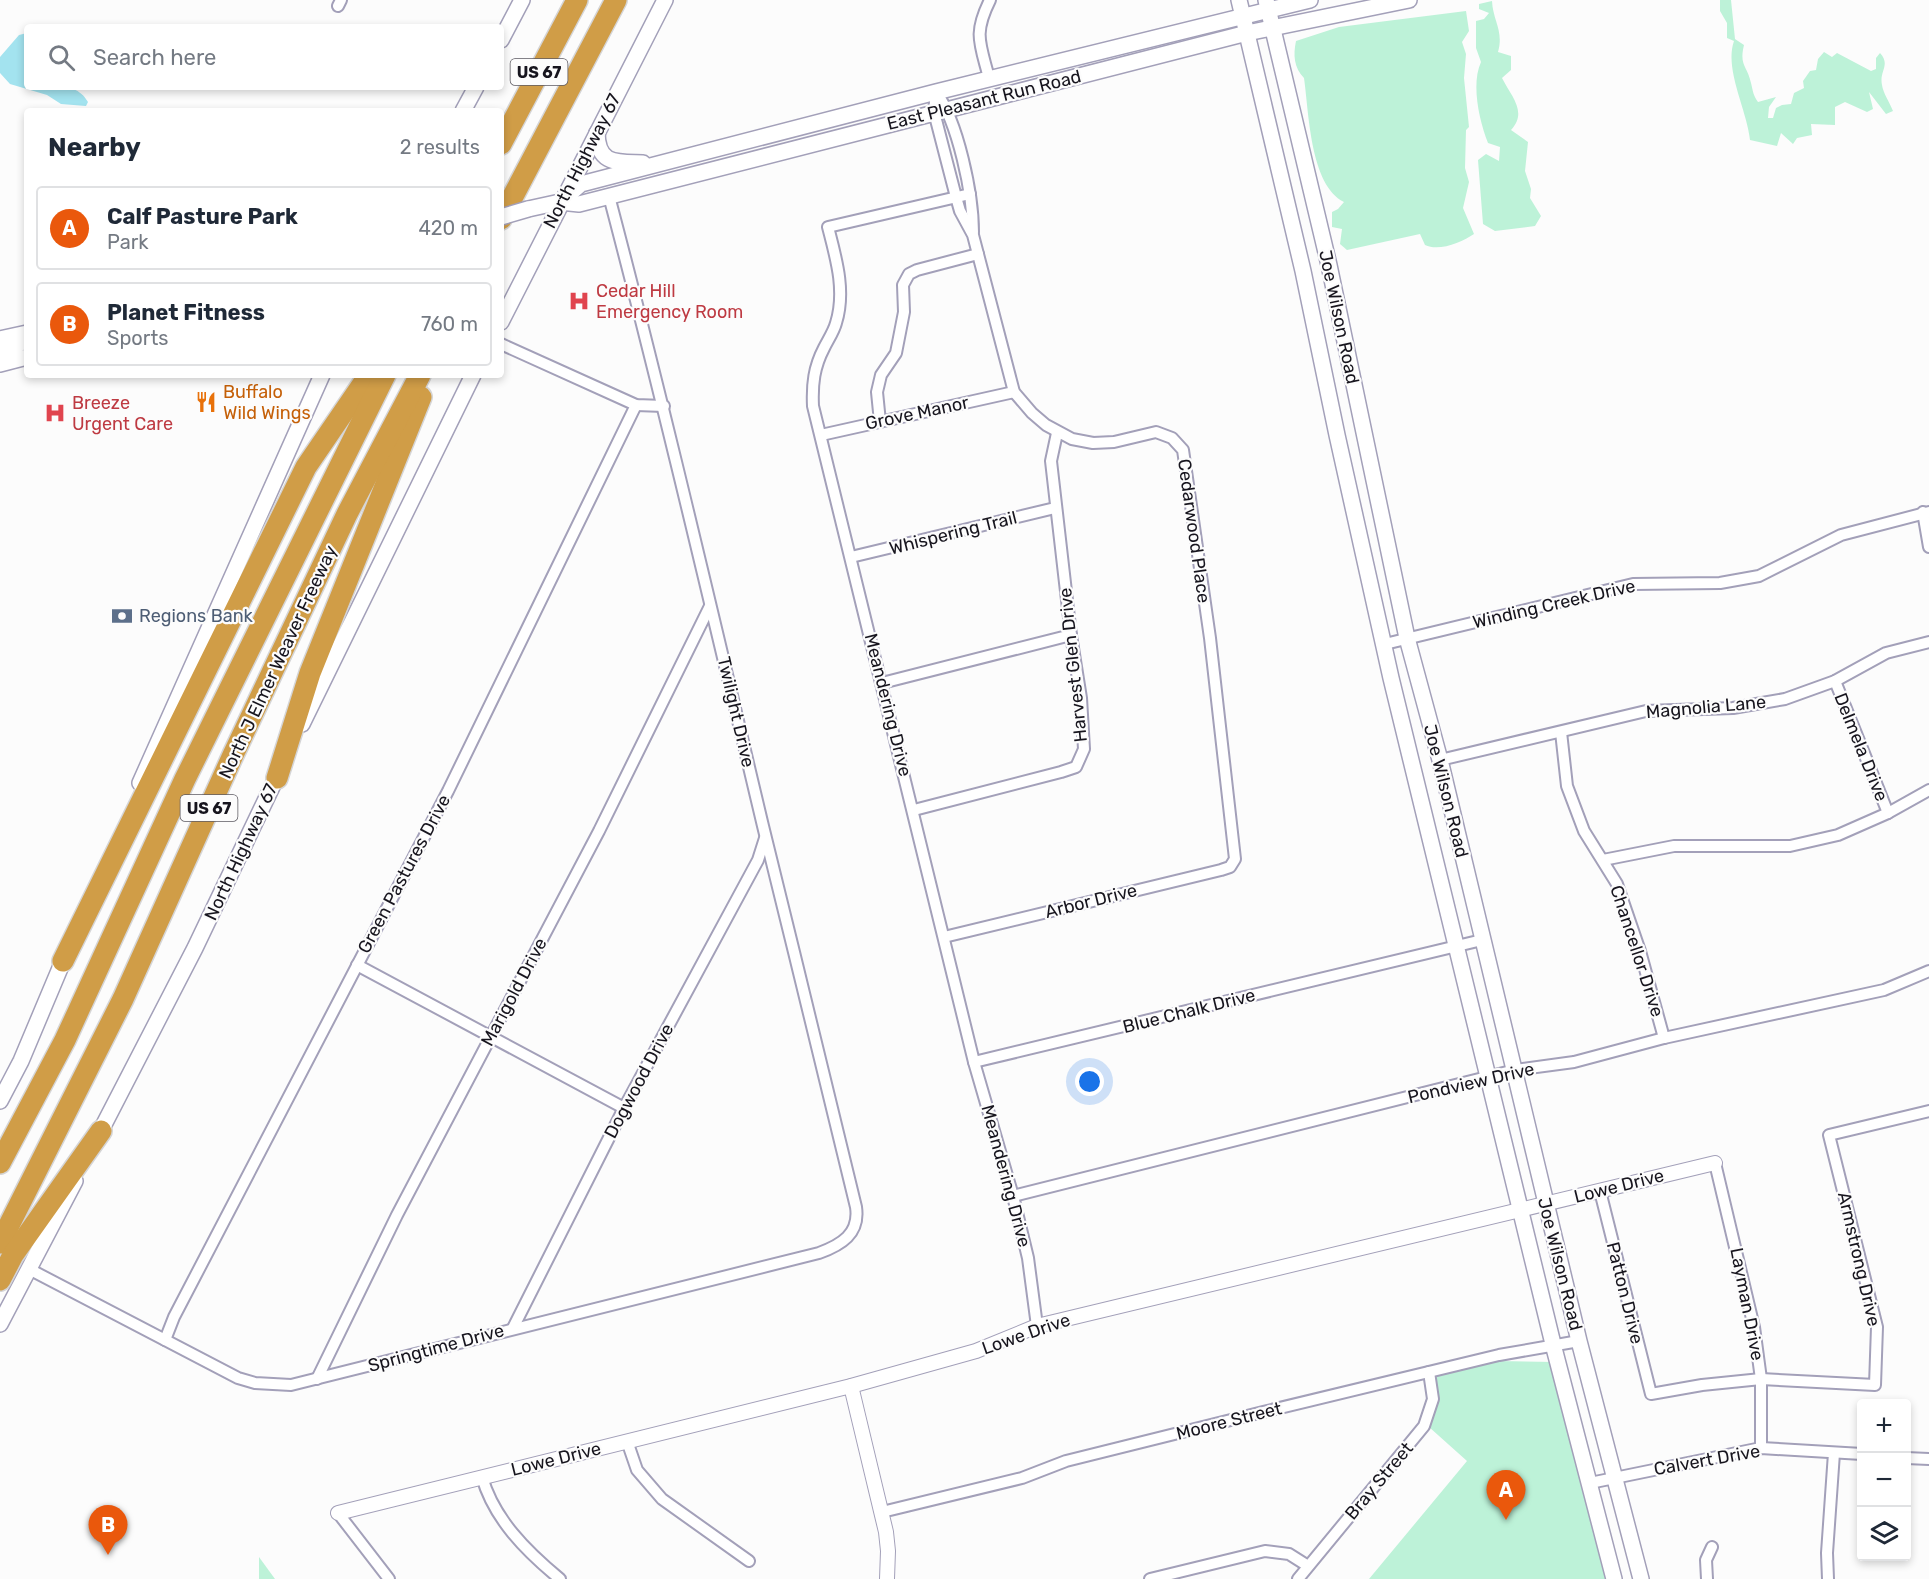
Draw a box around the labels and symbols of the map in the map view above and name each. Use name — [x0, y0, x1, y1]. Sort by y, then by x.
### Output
road number: US 67 — [510, 59, 568, 85]
street label: East Pleasant Run Road — [885, 65, 1083, 135]
street label: North Highway 67 — [539, 90, 625, 232]
street label: Joe Wilson Road — [1314, 248, 1364, 386]
place label: Cedar Hill Emergency Room — [596, 280, 743, 323]
hospital icon: Cedar Hill Emergency Room — [567, 289, 591, 313]
place label: Buffalo Wild Wings — [223, 381, 311, 424]
restaurant icon: Buffalo Wild Wings — [194, 390, 218, 414]
street label: Grove Manor — [863, 391, 971, 435]
place label: Breeze Urgent Care — [72, 392, 173, 435]
hospital icon: Breeze Urgent Care — [43, 401, 67, 425]
street label: Cedarwood Place — [1173, 457, 1215, 605]
street label: Whispering Trail — [887, 506, 1019, 560]
street label: North J Elmer Weaver Freeway — [214, 542, 342, 782]
street label: Winding Creek Drive — [1470, 575, 1638, 633]
street label: Harvest Glen Drive — [1054, 587, 1092, 743]
bank icon: Regions Bank — [110, 604, 134, 628]
place label: Regions Bank — [139, 605, 254, 627]
street label: Meandering Drive — [860, 631, 916, 779]
street label: Twilight Drive — [713, 654, 759, 770]
street label: Delmela Drive — [1829, 690, 1893, 804]
street label: Magnolia Lane — [1645, 691, 1767, 723]
street label: Joe Wilson Road — [1419, 722, 1473, 860]
street label: North Highway 67 — [200, 780, 282, 924]
street label: Green Pastures Drive — [353, 791, 455, 957]
road number: US 67 — [180, 795, 238, 821]
street label: Arbor Drive — [1043, 879, 1139, 923]
street label: Chancellor Drive — [1605, 882, 1669, 1020]
street label: Marigold Drive — [476, 934, 552, 1050]
street label: Blue Chalk Drive — [1120, 984, 1258, 1038]
street label: Dogwood Drive — [600, 1020, 678, 1142]
street label: Pondview Drive — [1406, 1058, 1536, 1108]
your location — [1075, 1067, 1104, 1096]
street label: Meandering Drive — [976, 1102, 1036, 1250]
street label: Lowe Drive — [1572, 1164, 1666, 1208]
street label: Armstrong Drive — [1833, 1190, 1885, 1328]
street label: Joe Wilson Road — [1533, 1195, 1587, 1333]
street label: Patton Drive — [1602, 1240, 1648, 1346]
street label: Layman Drive — [1725, 1246, 1769, 1362]
street label: Lowe Drive — [979, 1309, 1073, 1359]
street label: Springtime Drive — [366, 1319, 506, 1377]
street label: Moore Street — [1174, 1397, 1284, 1445]
street label: Lowe Drive — [509, 1437, 603, 1481]
street label: Bray Street — [1340, 1438, 1418, 1524]
street label: Calvert Drive — [1652, 1440, 1762, 1480]
pin: A — [1486, 1470, 1526, 1520]
pin: B — [88, 1506, 128, 1555]

